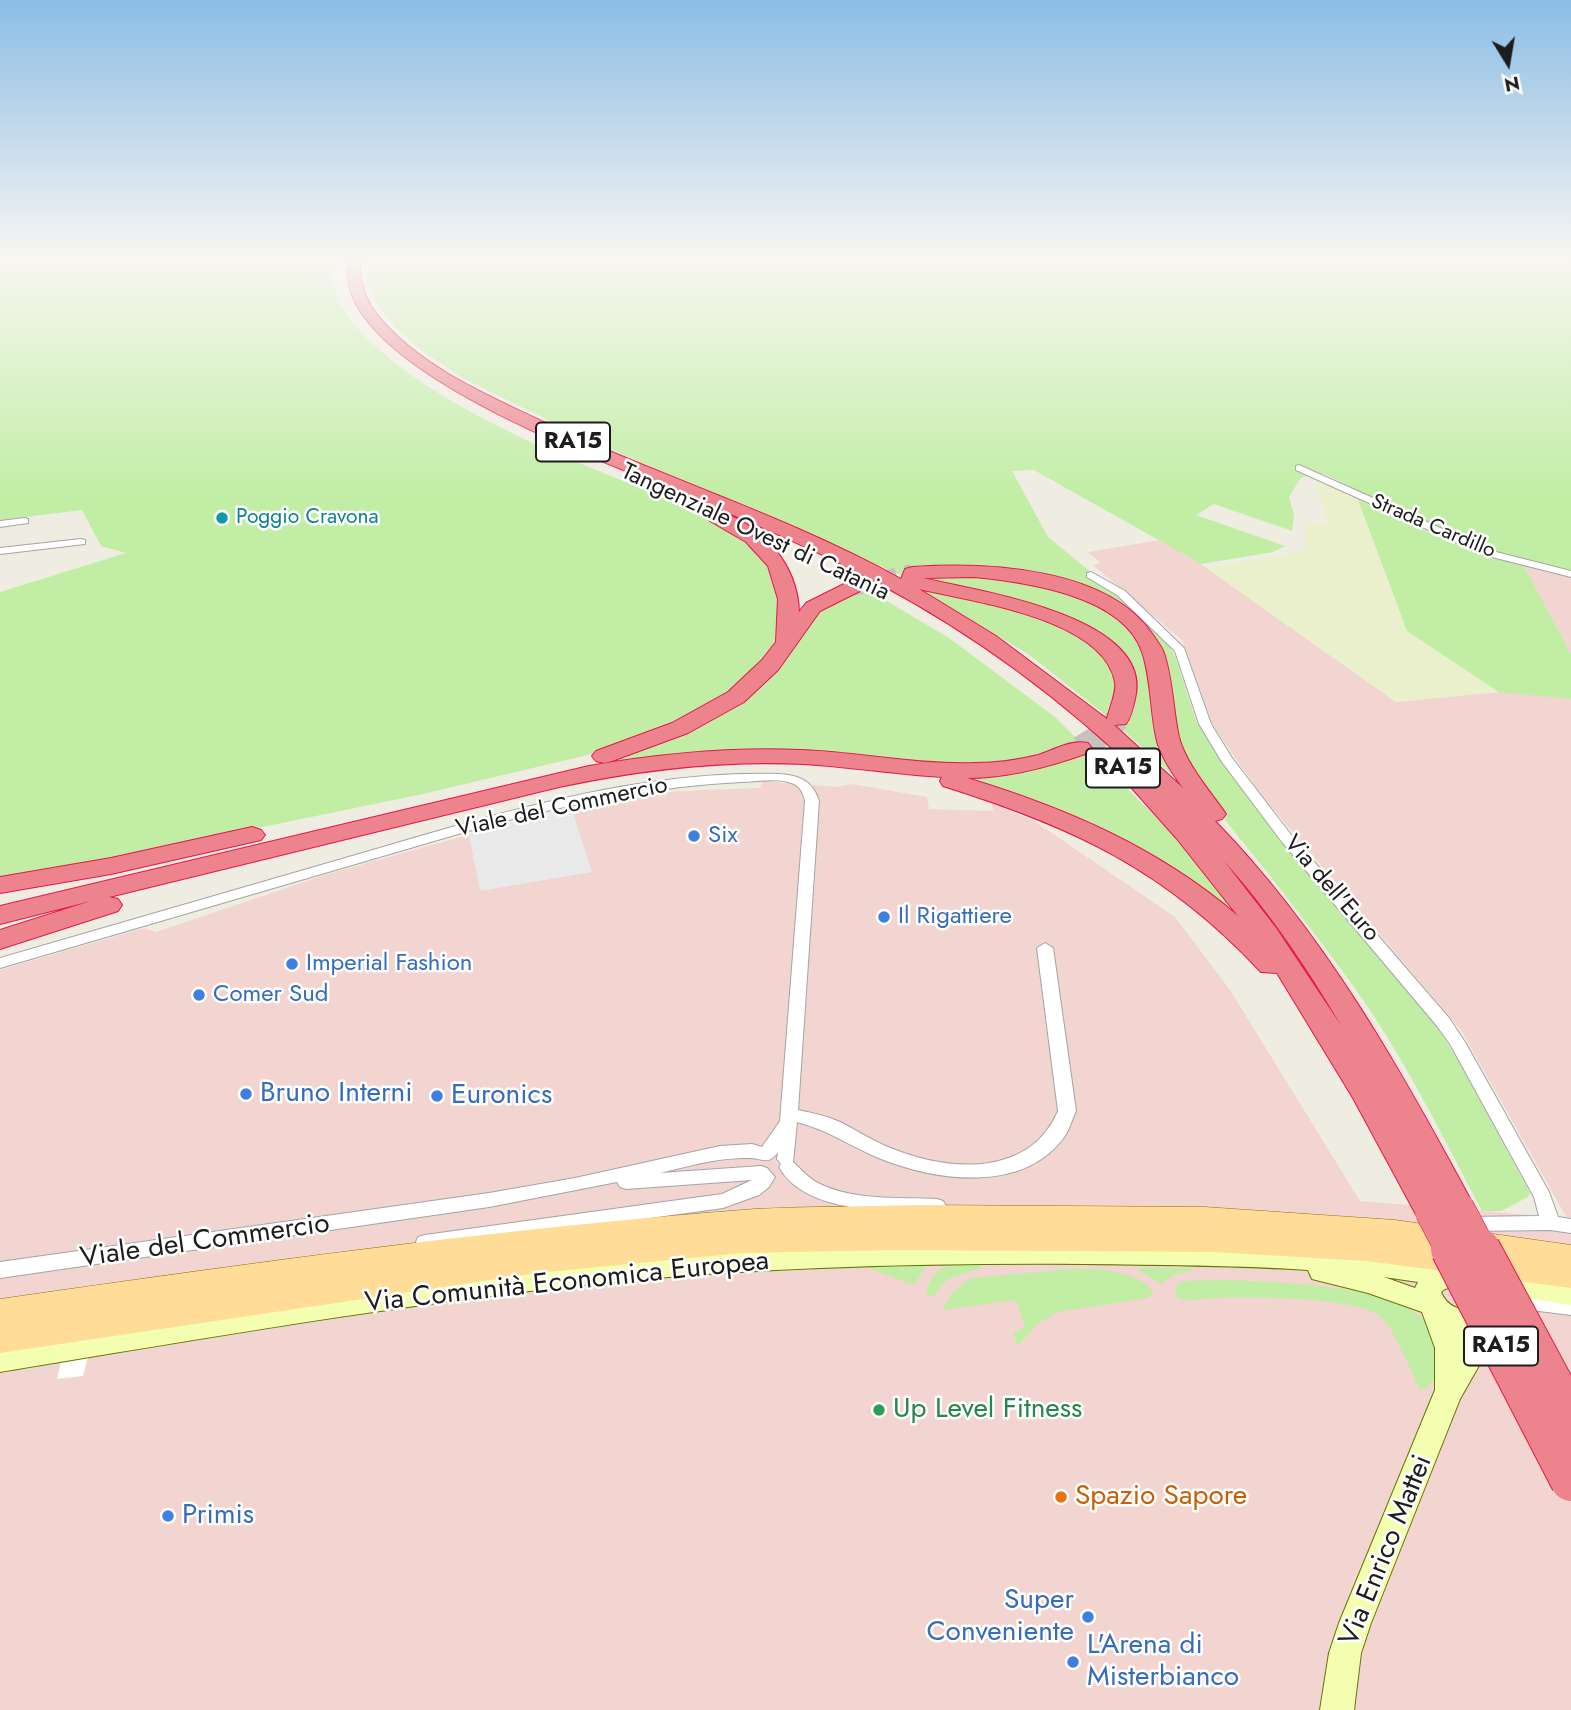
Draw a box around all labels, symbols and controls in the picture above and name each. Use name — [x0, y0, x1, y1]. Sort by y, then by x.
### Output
north arrow — [1473, 28, 1543, 98]
text: N — [1502, 69, 1522, 99]
road number: RA15 — [536, 422, 610, 462]
street label: Tangenziale Ovest di Catania — [616, 458, 894, 608]
street label: Strada Cardillo — [1367, 490, 1499, 564]
place label: Poggio Cravona — [236, 505, 379, 531]
marker: Poggio Cravona — [214, 510, 230, 526]
road number: RA15 — [1086, 748, 1160, 788]
street label: Viale del Commercio — [454, 772, 670, 844]
place label: Six — [708, 822, 737, 850]
marker: Six — [686, 828, 702, 844]
street label: Via dell'Euro — [1277, 830, 1385, 948]
place label: Il Rigattiere — [898, 903, 1012, 931]
marker: Il Rigattiere — [876, 909, 892, 925]
place label: Imperial Fashion — [306, 950, 472, 978]
marker: Imperial Fashion — [284, 956, 300, 972]
place label: Comer Sud — [213, 981, 328, 1009]
marker: Comer Sud — [191, 987, 207, 1003]
place label: Bruno Interni — [260, 1077, 413, 1111]
place label: Euronics — [451, 1079, 552, 1113]
marker: Bruno Interni — [238, 1086, 254, 1102]
marker: Euronics — [429, 1088, 445, 1104]
street label: Viale del Commercio — [78, 1208, 332, 1276]
street label: Via Comunità Economica Europea — [363, 1245, 771, 1321]
road number: RA15 — [1464, 1326, 1538, 1366]
place label: Up Level Fitness — [893, 1393, 1082, 1427]
marker: Up Level Fitness — [871, 1402, 887, 1418]
street label: Via Enrico Mattei — [1333, 1451, 1441, 1651]
place label: Spazio Sapore — [1075, 1480, 1247, 1514]
marker: Spazio Sapore — [1053, 1489, 1069, 1505]
place label: Primis — [182, 1499, 254, 1533]
marker: Primis — [160, 1508, 176, 1524]
place label: Super Conveniente — [926, 1584, 1074, 1650]
marker: Super Conveniente — [1080, 1609, 1096, 1625]
place label: L'Arena di Misterbianco — [1087, 1629, 1239, 1695]
marker: L'Arena di Misterbianco — [1065, 1654, 1081, 1670]

